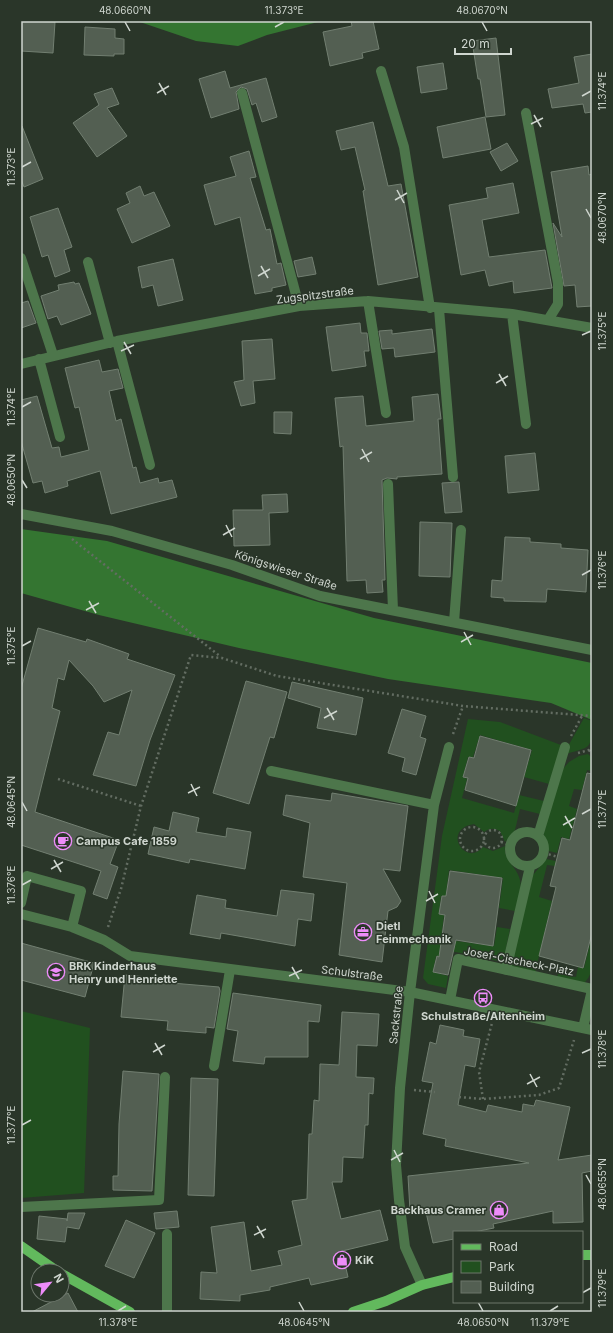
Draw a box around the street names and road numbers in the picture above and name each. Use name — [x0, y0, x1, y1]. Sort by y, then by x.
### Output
street label: Zugspitzstraße — [275, 283, 355, 307]
street label: Königswieser Straße — [233, 547, 339, 593]
street label: Josef-Cischeck-Platz — [463, 943, 575, 979]
street label: Schulstraße — [320, 962, 384, 984]
street label: Sackstraße — [386, 985, 406, 1045]

